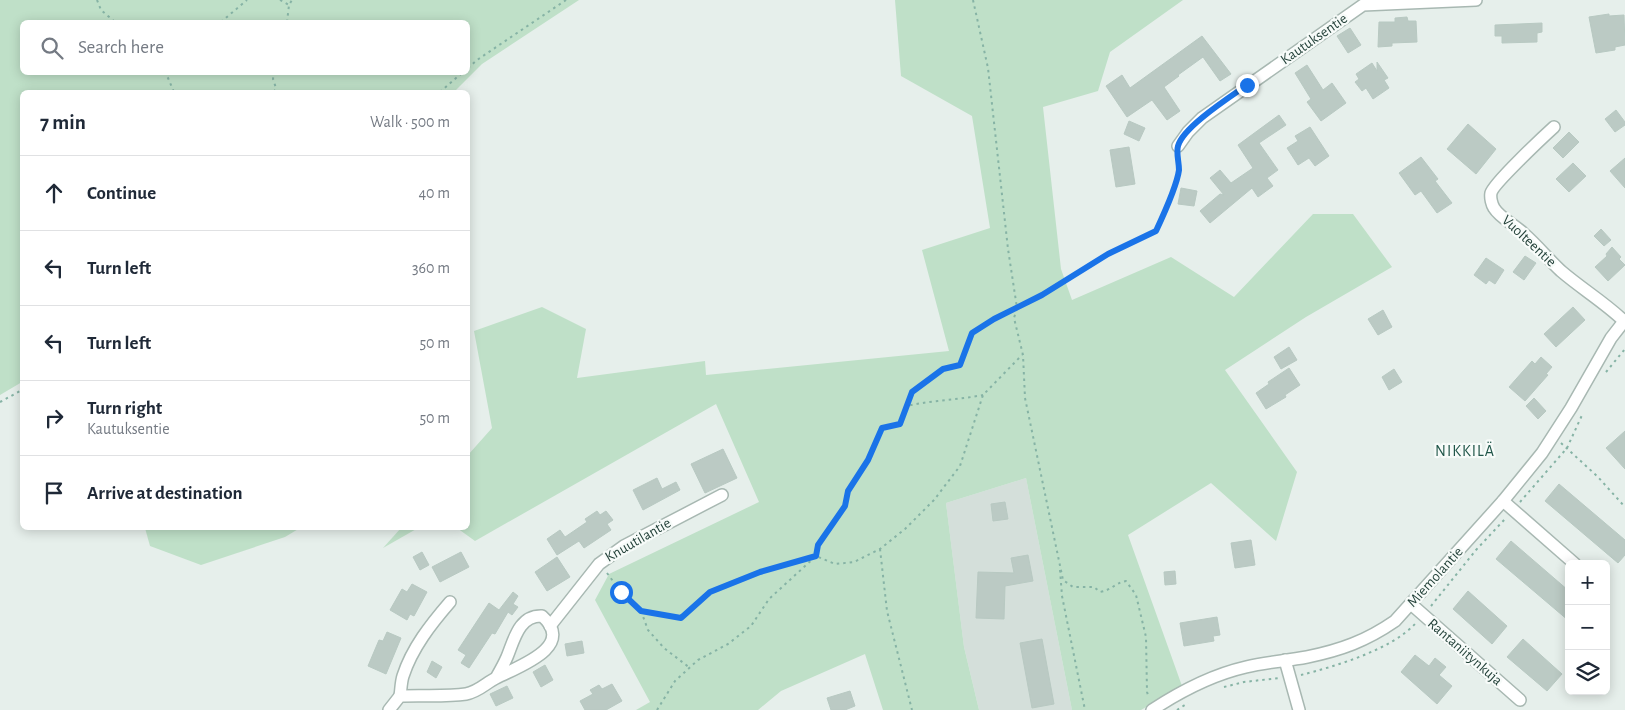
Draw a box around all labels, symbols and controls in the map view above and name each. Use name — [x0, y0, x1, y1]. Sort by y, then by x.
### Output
street label: Kautuksentie — [1278, 11, 1350, 67]
search box — [20, 20, 470, 75]
icon: search — [38, 34, 66, 62]
text: Search here — [78, 38, 164, 57]
route end — [1236, 74, 1259, 97]
text: 7 min — [40, 112, 86, 133]
text: Walk · 500 m — [370, 114, 450, 130]
icon: ahead — [40, 179, 68, 207]
text: Continue — [87, 184, 156, 203]
text: 40 m — [418, 185, 450, 201]
street label: Vuolteentie — [1499, 212, 1559, 270]
icon: left — [40, 254, 68, 282]
text: Turn left — [87, 259, 151, 278]
text: 360 m — [412, 260, 450, 276]
icon: left — [40, 329, 68, 357]
text: Turn left — [87, 334, 151, 353]
text: 50 m — [419, 335, 450, 351]
text: Turn right — [87, 399, 162, 418]
icon: right — [40, 404, 68, 432]
text: 50 m — [419, 410, 450, 426]
text: Kautuksentie — [87, 421, 170, 437]
district label: NIKKILÄ — [1435, 441, 1495, 459]
icon: arrive — [40, 479, 68, 507]
text: Arrive at destination — [87, 484, 243, 503]
street label: Knuutilantie — [603, 515, 673, 565]
street label: Miemolantie — [1404, 544, 1466, 610]
map controls — [1565, 560, 1610, 695]
button: + — [1565, 560, 1610, 605]
route start — [610, 581, 633, 604]
button: − — [1565, 605, 1610, 650]
street label: Rantaniitynkuja — [1425, 616, 1505, 688]
button: layers — [1565, 650, 1610, 695]

